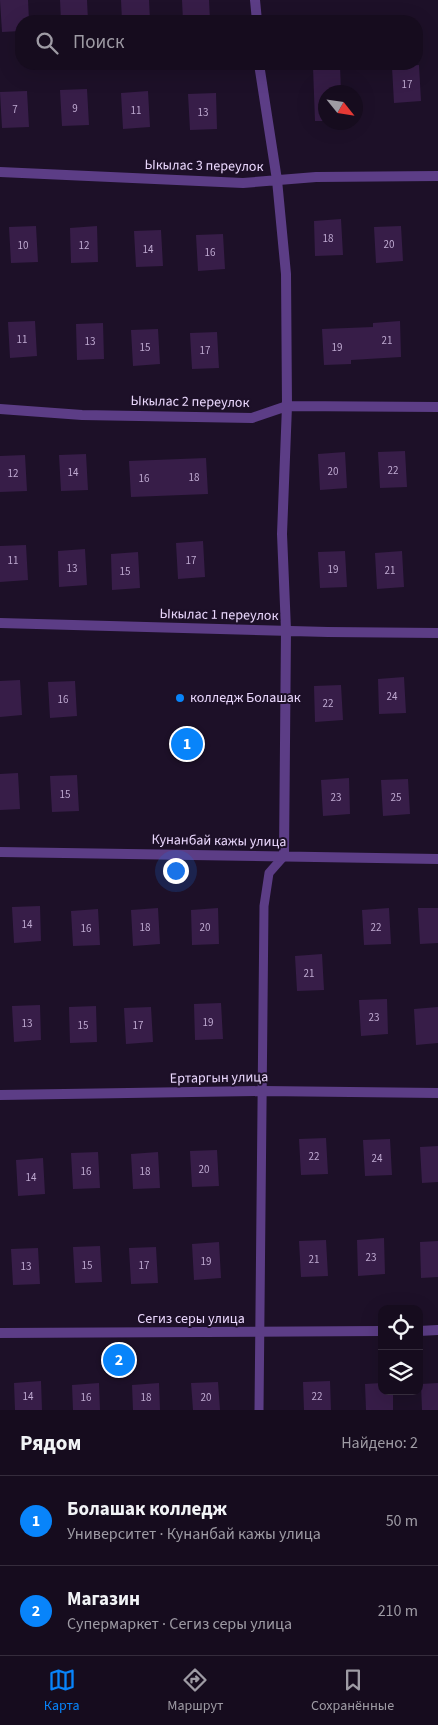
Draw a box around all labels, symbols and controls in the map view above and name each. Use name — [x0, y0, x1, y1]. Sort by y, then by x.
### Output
search box — [15, 15, 423, 70]
icon: search — [33, 29, 61, 57]
text: Поиск — [73, 29, 124, 56]
house number: 17 — [402, 77, 412, 92]
north arrow — [318, 85, 363, 130]
house number: 9 — [72, 101, 78, 116]
house number: 7 — [12, 102, 18, 117]
house number: 11 — [131, 103, 141, 118]
house number: 13 — [198, 105, 208, 120]
street label: Ыкылас 3 переулок — [144, 155, 264, 177]
house number: 18 — [323, 231, 334, 246]
house number: 20 — [384, 237, 394, 252]
house number: 10 — [18, 238, 28, 253]
house number: 12 — [79, 238, 89, 253]
house number: 14 — [143, 242, 154, 257]
house number: 16 — [205, 245, 216, 260]
house number: 11 — [17, 332, 27, 347]
house number: 21 — [382, 333, 392, 348]
house number: 13 — [85, 334, 95, 349]
house number: 15 — [140, 340, 150, 355]
house number: 19 — [332, 340, 342, 355]
house number: 17 — [200, 343, 210, 358]
street label: Ыкылас 2 переулок — [130, 391, 250, 413]
house number: 22 — [388, 463, 398, 478]
house number: 20 — [328, 464, 338, 479]
house number: 14 — [68, 465, 79, 480]
house number: 12 — [8, 466, 18, 481]
house number: 18 — [189, 470, 200, 485]
house number: 16 — [139, 471, 150, 486]
house number: 11 — [8, 553, 18, 568]
house number: 17 — [186, 553, 196, 568]
house number: 13 — [67, 561, 77, 576]
house number: 19 — [328, 562, 338, 577]
house number: 21 — [385, 563, 395, 578]
house number: 15 — [120, 564, 130, 579]
street label: Ыкылас 1 переулок — [159, 604, 279, 626]
place label: колледж Болашак — [190, 688, 301, 708]
house number: 24 — [387, 689, 398, 704]
house number: 16 — [58, 692, 69, 707]
marker: колледж Болашак — [174, 692, 186, 704]
house number: 22 — [323, 696, 333, 711]
pin: 1 — [171, 725, 203, 763]
house number: 15 — [60, 787, 70, 802]
house number: 23 — [331, 790, 341, 805]
house number: 25 — [391, 790, 401, 805]
street label: Кунанбай кажы улица — [151, 830, 287, 852]
your location — [163, 858, 189, 884]
house number: 14 — [22, 917, 33, 932]
house number: 18 — [140, 920, 151, 935]
house number: 20 — [200, 920, 210, 935]
house number: 22 — [371, 920, 381, 935]
house number: 16 — [81, 921, 92, 936]
house number: 21 — [304, 966, 314, 981]
house number: 23 — [369, 1010, 379, 1025]
house number: 19 — [203, 1015, 213, 1030]
house number: 13 — [22, 1016, 32, 1031]
house number: 15 — [78, 1018, 88, 1033]
house number: 17 — [133, 1018, 143, 1033]
street label: Ертаргын улица — [170, 1067, 268, 1089]
house number: 22 — [309, 1149, 319, 1164]
house number: 24 — [372, 1151, 383, 1166]
house number: 20 — [199, 1162, 209, 1177]
house number: 16 — [81, 1164, 92, 1179]
house number: 18 — [140, 1164, 151, 1179]
house number: 14 — [26, 1170, 37, 1185]
house number: 23 — [366, 1250, 376, 1265]
house number: 21 — [309, 1252, 319, 1267]
house number: 19 — [201, 1254, 211, 1269]
house number: 15 — [82, 1258, 92, 1273]
house number: 17 — [139, 1258, 149, 1273]
house number: 13 — [21, 1259, 31, 1274]
map controls — [378, 1305, 423, 1395]
button: locate — [378, 1305, 423, 1350]
street label: Сегиз серы улица — [137, 1309, 245, 1329]
pin: 2 — [103, 1341, 135, 1379]
button: layers — [378, 1350, 423, 1395]
house number: 14 — [23, 1389, 34, 1404]
house number: 22 — [312, 1389, 322, 1404]
house number: 16 — [81, 1390, 92, 1405]
house number: 18 — [141, 1390, 152, 1405]
house number: 20 — [201, 1390, 211, 1405]
text: Рядом — [20, 1428, 81, 1458]
text: Найдено: 2 — [341, 1432, 418, 1454]
text: Болашак колледж — [67, 1496, 227, 1523]
text: 1 — [32, 1510, 40, 1532]
text: 50 m — [386, 1510, 418, 1532]
text: Университет · Кунанбай кажы улица — [67, 1523, 321, 1545]
text: Магазин — [67, 1586, 140, 1613]
text: 2 — [32, 1600, 40, 1622]
text: 210 m — [378, 1600, 418, 1622]
text: Супермаркет · Сегиз серы улица — [67, 1613, 292, 1635]
tab: Карта — [44, 1666, 80, 1716]
tab: Маршрут — [167, 1666, 223, 1716]
tab: Сохранённые — [311, 1666, 394, 1716]

